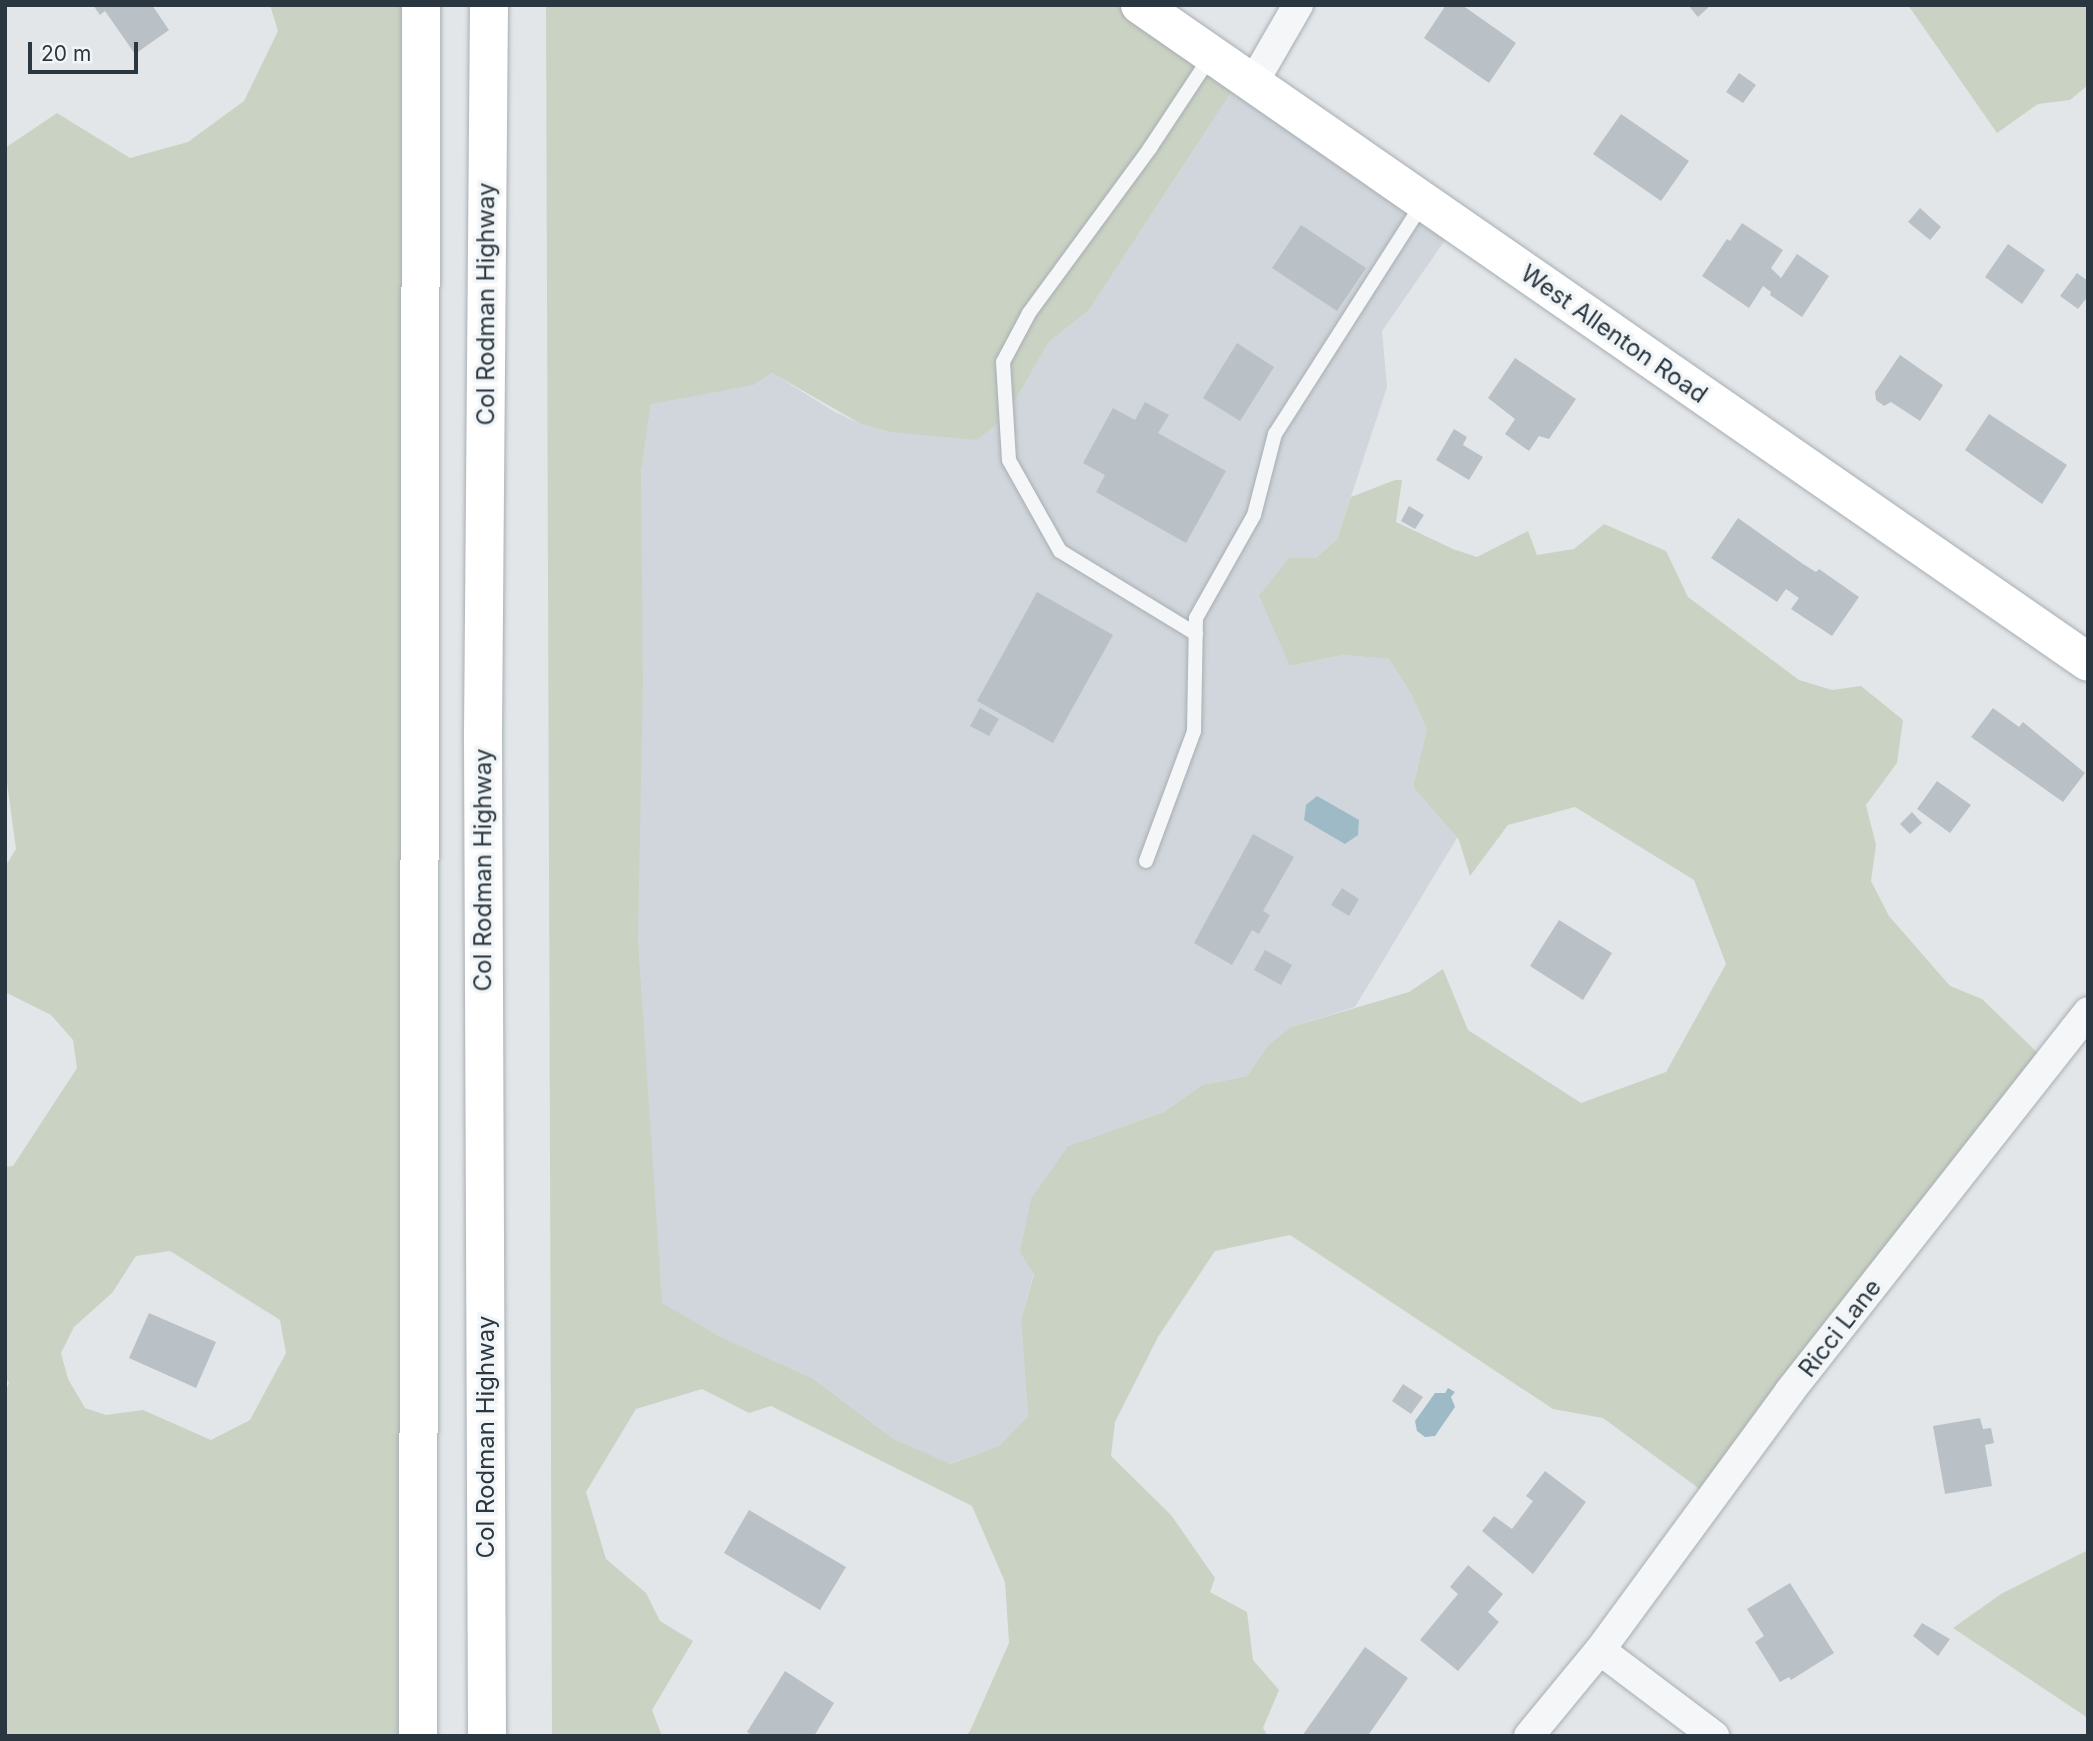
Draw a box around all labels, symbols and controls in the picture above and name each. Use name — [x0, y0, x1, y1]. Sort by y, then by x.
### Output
scale bar — [32, 28, 142, 72]
text: 20 m — [41, 41, 91, 66]
street label: Col Rodman Highway — [472, 183, 500, 425]
street label: West Allenton Road — [1515, 259, 1713, 409]
street label: Col Rodman Highway — [469, 749, 497, 991]
street label: Ricci Lane — [1793, 1273, 1887, 1383]
street label: Col Rodman Highway — [472, 1316, 500, 1558]

